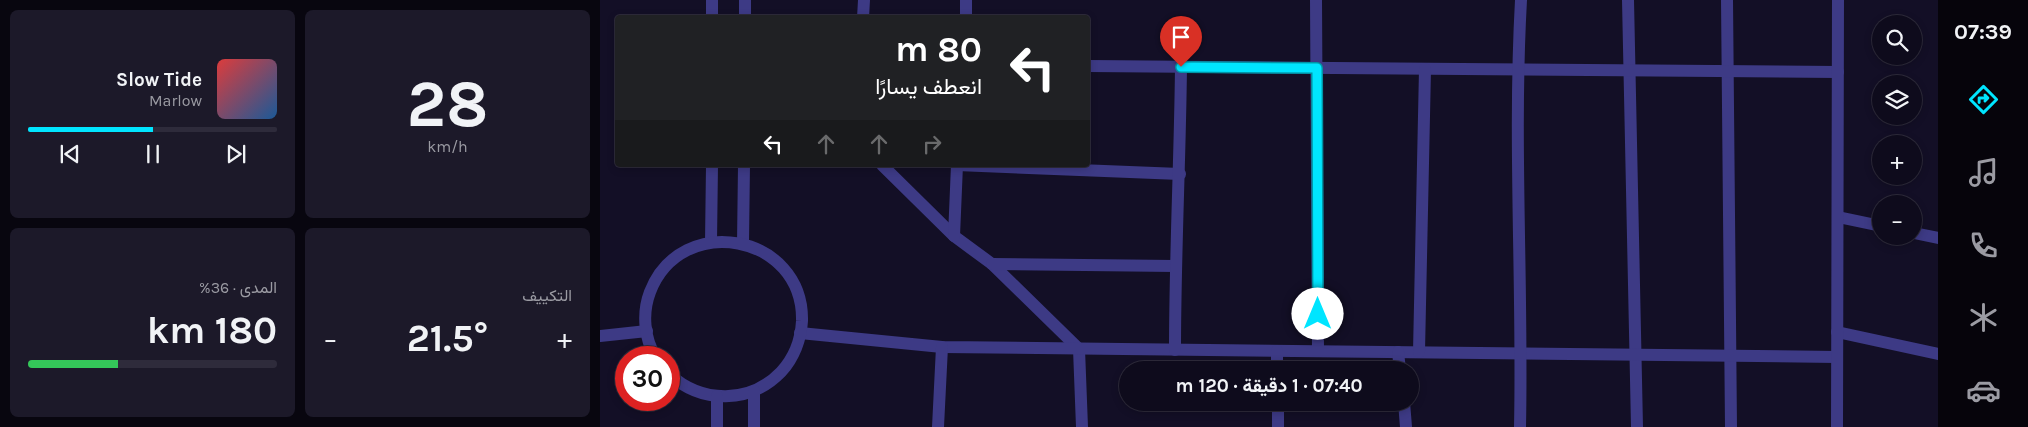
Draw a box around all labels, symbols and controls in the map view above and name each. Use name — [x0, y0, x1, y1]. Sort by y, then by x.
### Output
map controls — [1872, 15, 1922, 245]
button: search — [1872, 15, 1922, 65]
pin — [1160, 16, 1202, 67]
text: 07:39 — [1954, 19, 2012, 45]
icon: arrive — [1167, 23, 1195, 51]
text: 80 m — [895, 29, 982, 70]
icon: left — [1000, 35, 1065, 100]
text: 28 — [407, 66, 488, 142]
text: Slow Tide — [116, 69, 202, 91]
text: انعطف يسارًا — [875, 74, 982, 100]
button: layers — [1872, 75, 1922, 125]
icon: directions — [1966, 82, 2001, 117]
text: Marlow — [149, 91, 202, 110]
icon: left — [759, 130, 787, 158]
icon: ahead — [812, 130, 840, 158]
icon: ahead — [865, 130, 893, 158]
icon: right — [918, 130, 946, 158]
button: + — [1872, 135, 1922, 185]
text: km/h — [427, 137, 468, 156]
icon: previous — [56, 140, 84, 168]
icon: pause — [139, 140, 167, 168]
icon: next — [222, 140, 250, 168]
icon: music — [1966, 155, 2001, 190]
button: − — [1872, 195, 1922, 245]
icon: phone — [1966, 228, 2001, 263]
text: المدى · 36% — [199, 278, 277, 297]
text: التكييف — [522, 286, 572, 305]
position arrow — [1291, 287, 1343, 339]
icon: climate — [1966, 300, 2001, 335]
text: 180 km — [147, 308, 277, 353]
text: 21.5° — [407, 316, 488, 361]
text: − — [323, 322, 338, 355]
text: + — [557, 322, 572, 355]
speed limit sign: 30 — [615, 346, 680, 411]
icon: car — [1966, 373, 2001, 408]
text: 07:40 · 1 دقيقة · 120 m — [1176, 375, 1362, 397]

